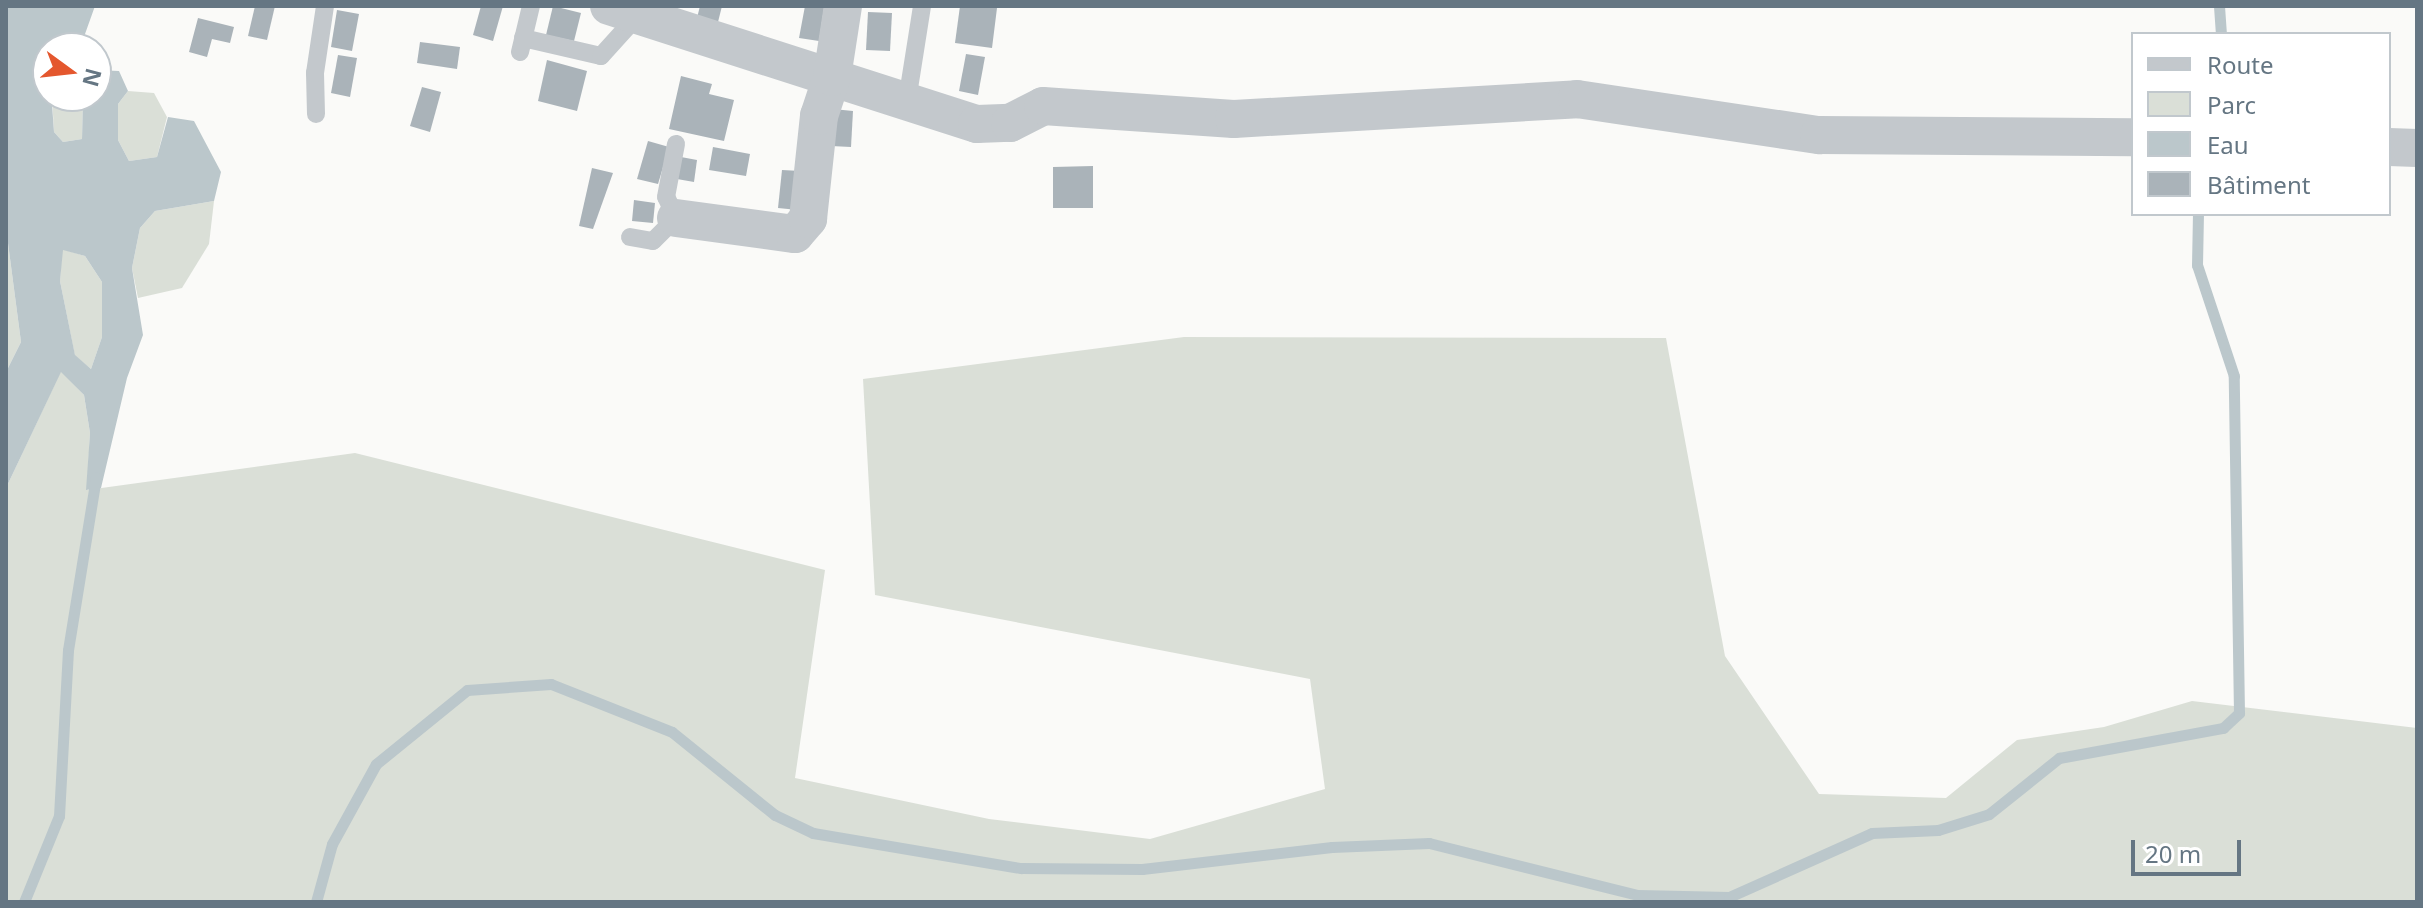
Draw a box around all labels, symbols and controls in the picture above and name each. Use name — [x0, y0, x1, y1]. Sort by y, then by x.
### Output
north arrow — [32, 32, 112, 112]
legend — [2131, 32, 2391, 216]
text: Route — [2207, 48, 2273, 81]
text: N — [76, 65, 110, 90]
text: Parc — [2207, 88, 2256, 121]
text: Eau — [2207, 128, 2249, 161]
text: Bâtiment — [2207, 168, 2310, 201]
scale bar — [2135, 824, 2245, 874]
text: 20 m — [2145, 837, 2201, 870]

